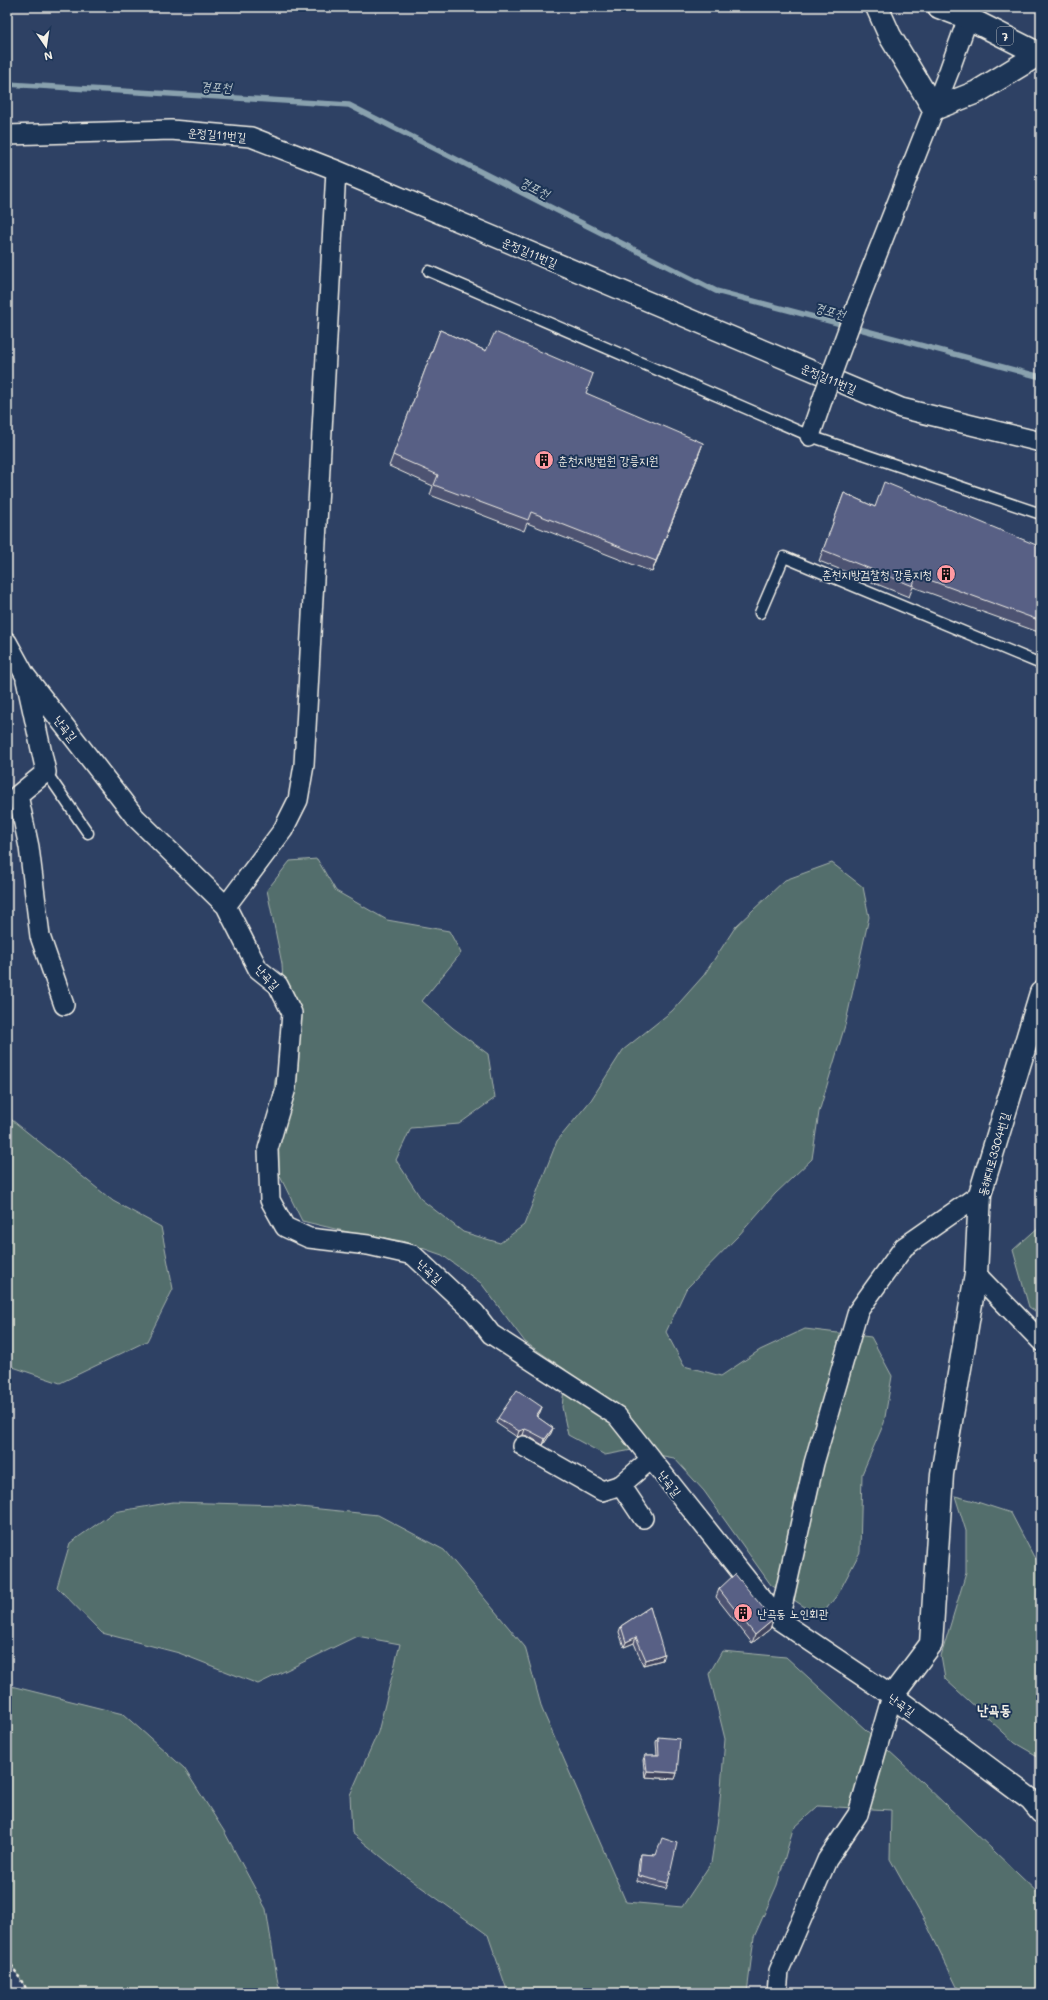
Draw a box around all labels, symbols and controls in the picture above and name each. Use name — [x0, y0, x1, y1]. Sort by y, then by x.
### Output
north arrow — [26, 26, 66, 66]
road number: 7 — [997, 27, 1013, 45]
text: N — [43, 48, 54, 64]
water label: 경포천 — [200, 77, 234, 95]
street label: 운정길11번길 — [187, 123, 247, 145]
water label: 경포천 — [517, 172, 554, 202]
street label: 운정길11번길 — [500, 233, 561, 271]
water label: 경포천 — [813, 298, 849, 323]
street label: 운정길11번길 — [799, 359, 860, 397]
building icon: 춘천지방법원 강릉지원 — [533, 449, 555, 471]
place label: 춘천지방법원 강릉지원 — [558, 452, 658, 468]
building icon: 춘천지방검찰청 강릉지청 — [935, 563, 957, 585]
place label: 춘천지방검찰청 강릉지청 — [822, 566, 932, 582]
street label: 난곡길 — [51, 712, 81, 745]
street label: 난곡길 — [252, 961, 284, 993]
street label: 동해대로3304번길 — [973, 1110, 1013, 1198]
street label: 난곡길 — [414, 1255, 446, 1287]
street label: 난곡길 — [655, 1467, 685, 1500]
building icon: 난곡동 노인회관 — [732, 1602, 754, 1624]
place label: 난곡동 노인회관 — [757, 1605, 829, 1621]
street label: 난곡길 — [886, 1689, 919, 1719]
district label: 난곡동 — [977, 1700, 1011, 1719]

